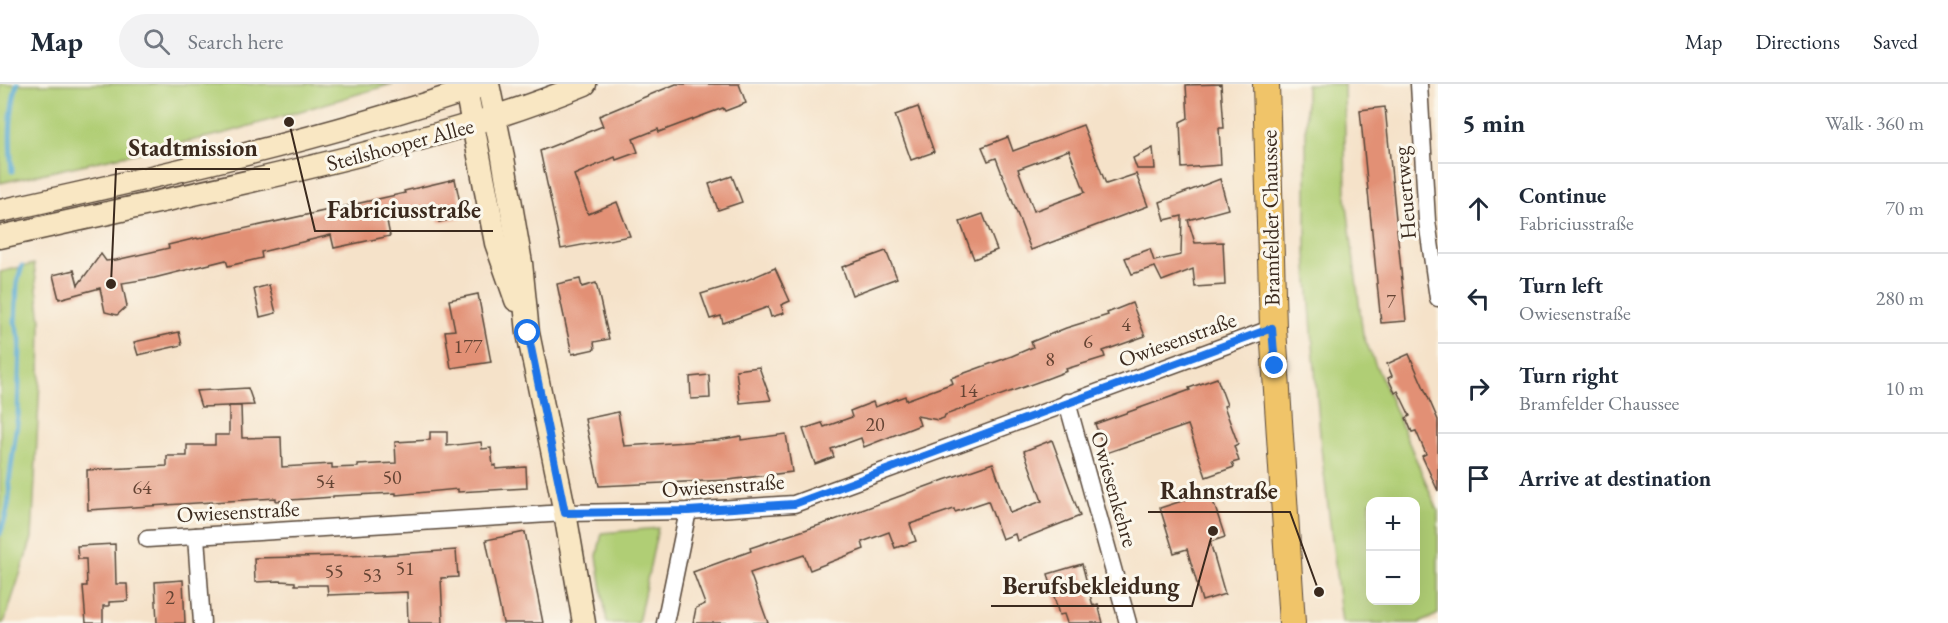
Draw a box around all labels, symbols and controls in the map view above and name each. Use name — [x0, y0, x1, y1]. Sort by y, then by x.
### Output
search box — [119, 14, 539, 68]
text: Map — [30, 23, 83, 59]
icon: search — [140, 25, 173, 58]
text: Search here — [188, 27, 283, 56]
text: Map — [1685, 28, 1722, 55]
text: Directions — [1755, 28, 1840, 55]
text: Saved — [1873, 28, 1918, 55]
text: 5 min — [1462, 106, 1525, 140]
text: Walk · 360 m — [1825, 110, 1924, 136]
street label: Steilshooper Allee — [323, 111, 477, 178]
callout: Stadtmission — [116, 127, 270, 169]
street label: Bramfelder Chaussee — [1254, 129, 1287, 306]
text: Stadtmission — [128, 132, 258, 163]
street label: Heuertweg — [1386, 145, 1423, 241]
text: Continue — [1519, 181, 1606, 210]
callout: Fabriciusstraße — [315, 189, 493, 231]
icon: ahead — [1462, 192, 1495, 225]
text: Fabriciusstraße — [327, 194, 481, 225]
text: 70 m — [1885, 195, 1924, 221]
text: Fabriciusstraße — [1519, 210, 1634, 236]
text: Turn left — [1519, 271, 1603, 300]
icon: left — [1462, 282, 1495, 315]
text: 280 m — [1876, 285, 1924, 311]
house number: 7 — [1386, 288, 1396, 314]
text: Owiesenstraße — [1519, 300, 1631, 326]
street label: Owiesenstraße — [1114, 305, 1240, 374]
house number: 4 — [1121, 311, 1131, 337]
route start — [514, 319, 540, 345]
house number: 6 — [1083, 328, 1093, 354]
house number: 177 — [454, 333, 483, 359]
house number: 8 — [1045, 346, 1055, 372]
route end — [1261, 352, 1287, 378]
text: Turn right — [1519, 361, 1618, 390]
icon: right — [1462, 372, 1495, 405]
text: 10 m — [1885, 375, 1924, 401]
house number: 14 — [958, 377, 978, 403]
text: Bramfelder Chaussee — [1519, 390, 1679, 416]
house number: 20 — [865, 411, 885, 437]
street label: Owiesenkehre — [1084, 428, 1145, 551]
icon: arrive — [1462, 462, 1495, 495]
house number: 50 — [382, 464, 402, 490]
text: Arrive at destination — [1519, 464, 1711, 493]
street label: Owiesenstraße — [661, 467, 786, 504]
house number: 54 — [315, 468, 335, 494]
callout: Rahnstraße — [1148, 470, 1290, 512]
house number: 64 — [132, 474, 152, 500]
text: Rahnstraße — [1160, 475, 1278, 506]
street label: Owiesenstraße — [176, 494, 301, 529]
map controls — [1366, 497, 1420, 605]
button: + — [1366, 497, 1420, 551]
button: − — [1366, 551, 1420, 605]
house number: 51 — [395, 555, 415, 581]
house number: 55 — [324, 558, 344, 584]
house number: 53 — [362, 562, 382, 588]
callout: Berufsbekleidung — [991, 564, 1192, 606]
text: Berufsbekleidung — [1002, 570, 1181, 602]
house number: 2 — [165, 584, 175, 610]

